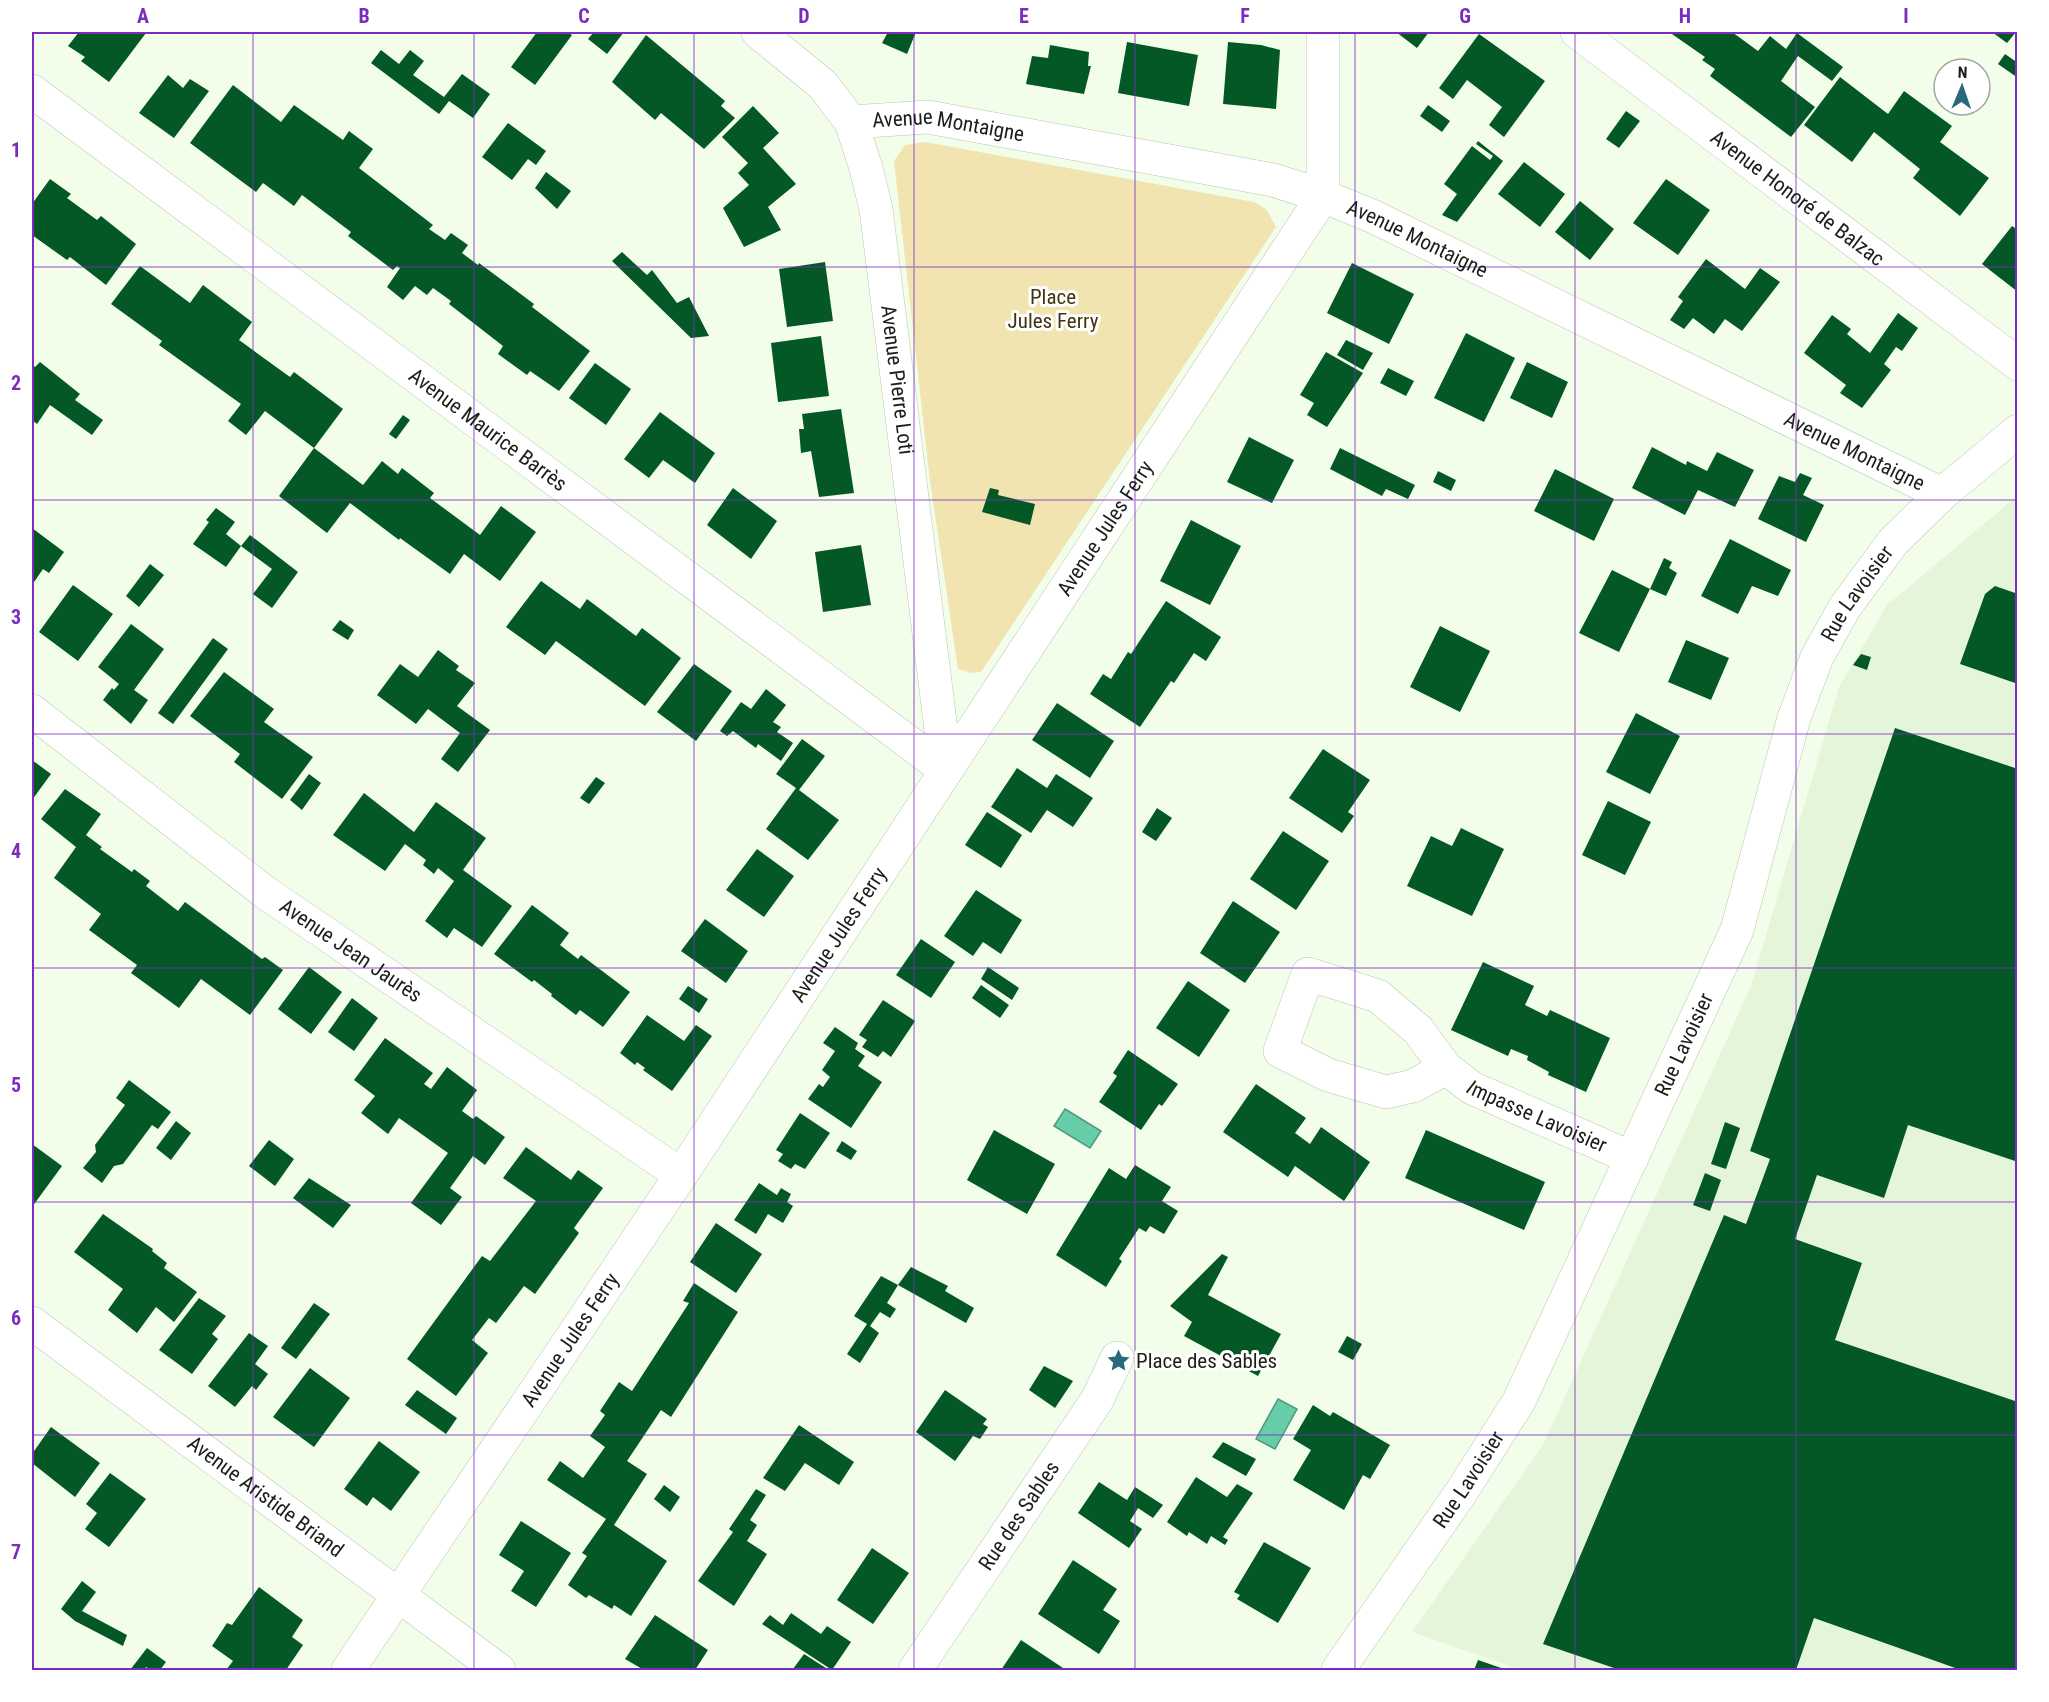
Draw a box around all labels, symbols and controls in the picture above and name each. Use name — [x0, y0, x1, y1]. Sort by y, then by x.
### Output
text: A — [137, 4, 149, 28]
text: B — [358, 4, 370, 28]
text: C — [578, 4, 590, 28]
text: D — [798, 4, 810, 28]
text: E — [1019, 4, 1029, 28]
text: F — [1240, 4, 1250, 28]
text: G — [1459, 4, 1471, 28]
text: H — [1679, 4, 1691, 28]
text: I — [1903, 4, 1909, 28]
north arrow — [1932, 57, 1992, 117]
text: N — [1957, 63, 1968, 82]
street label: Avenue Montaigne — [871, 105, 1026, 146]
street label: Avenue Honoré de Balzac — [1706, 125, 1889, 271]
text: 1 — [11, 138, 21, 162]
street label: Avenue Montaigne — [1343, 195, 1492, 283]
park label: Place Jules Ferry — [1008, 285, 1099, 333]
street label: Avenue Pierre Loti — [876, 304, 919, 456]
street label: Avenue Maurice Barrès — [404, 363, 572, 496]
text: 2 — [11, 371, 21, 395]
street label: Avenue Montaigne — [1780, 407, 1929, 496]
street label: Avenue Jules Ferry — [1052, 456, 1158, 600]
street label: Rue Lavoisier — [1816, 541, 1898, 646]
text: 3 — [11, 605, 21, 629]
text: 4 — [11, 839, 21, 863]
street label: Avenue Jules Ferry — [786, 863, 892, 1007]
street label: Avenue Jean Jaurès — [275, 894, 426, 1007]
street label: Rue Lavoisier — [1650, 989, 1718, 1100]
text: 5 — [11, 1073, 21, 1097]
street label: Impasse Lavoisier — [1461, 1076, 1610, 1157]
street label: Avenue Jules Ferry — [517, 1268, 624, 1411]
text: 6 — [11, 1306, 21, 1330]
place icon: Place des Sables — [1105, 1348, 1131, 1374]
place label: Place des Sables — [1136, 1349, 1277, 1373]
street label: Rue Lavoisier — [1428, 1427, 1509, 1532]
street label: Avenue Aristide Briand — [183, 1431, 348, 1562]
street label: Rue des Sables — [974, 1457, 1064, 1575]
text: 7 — [11, 1540, 21, 1564]

